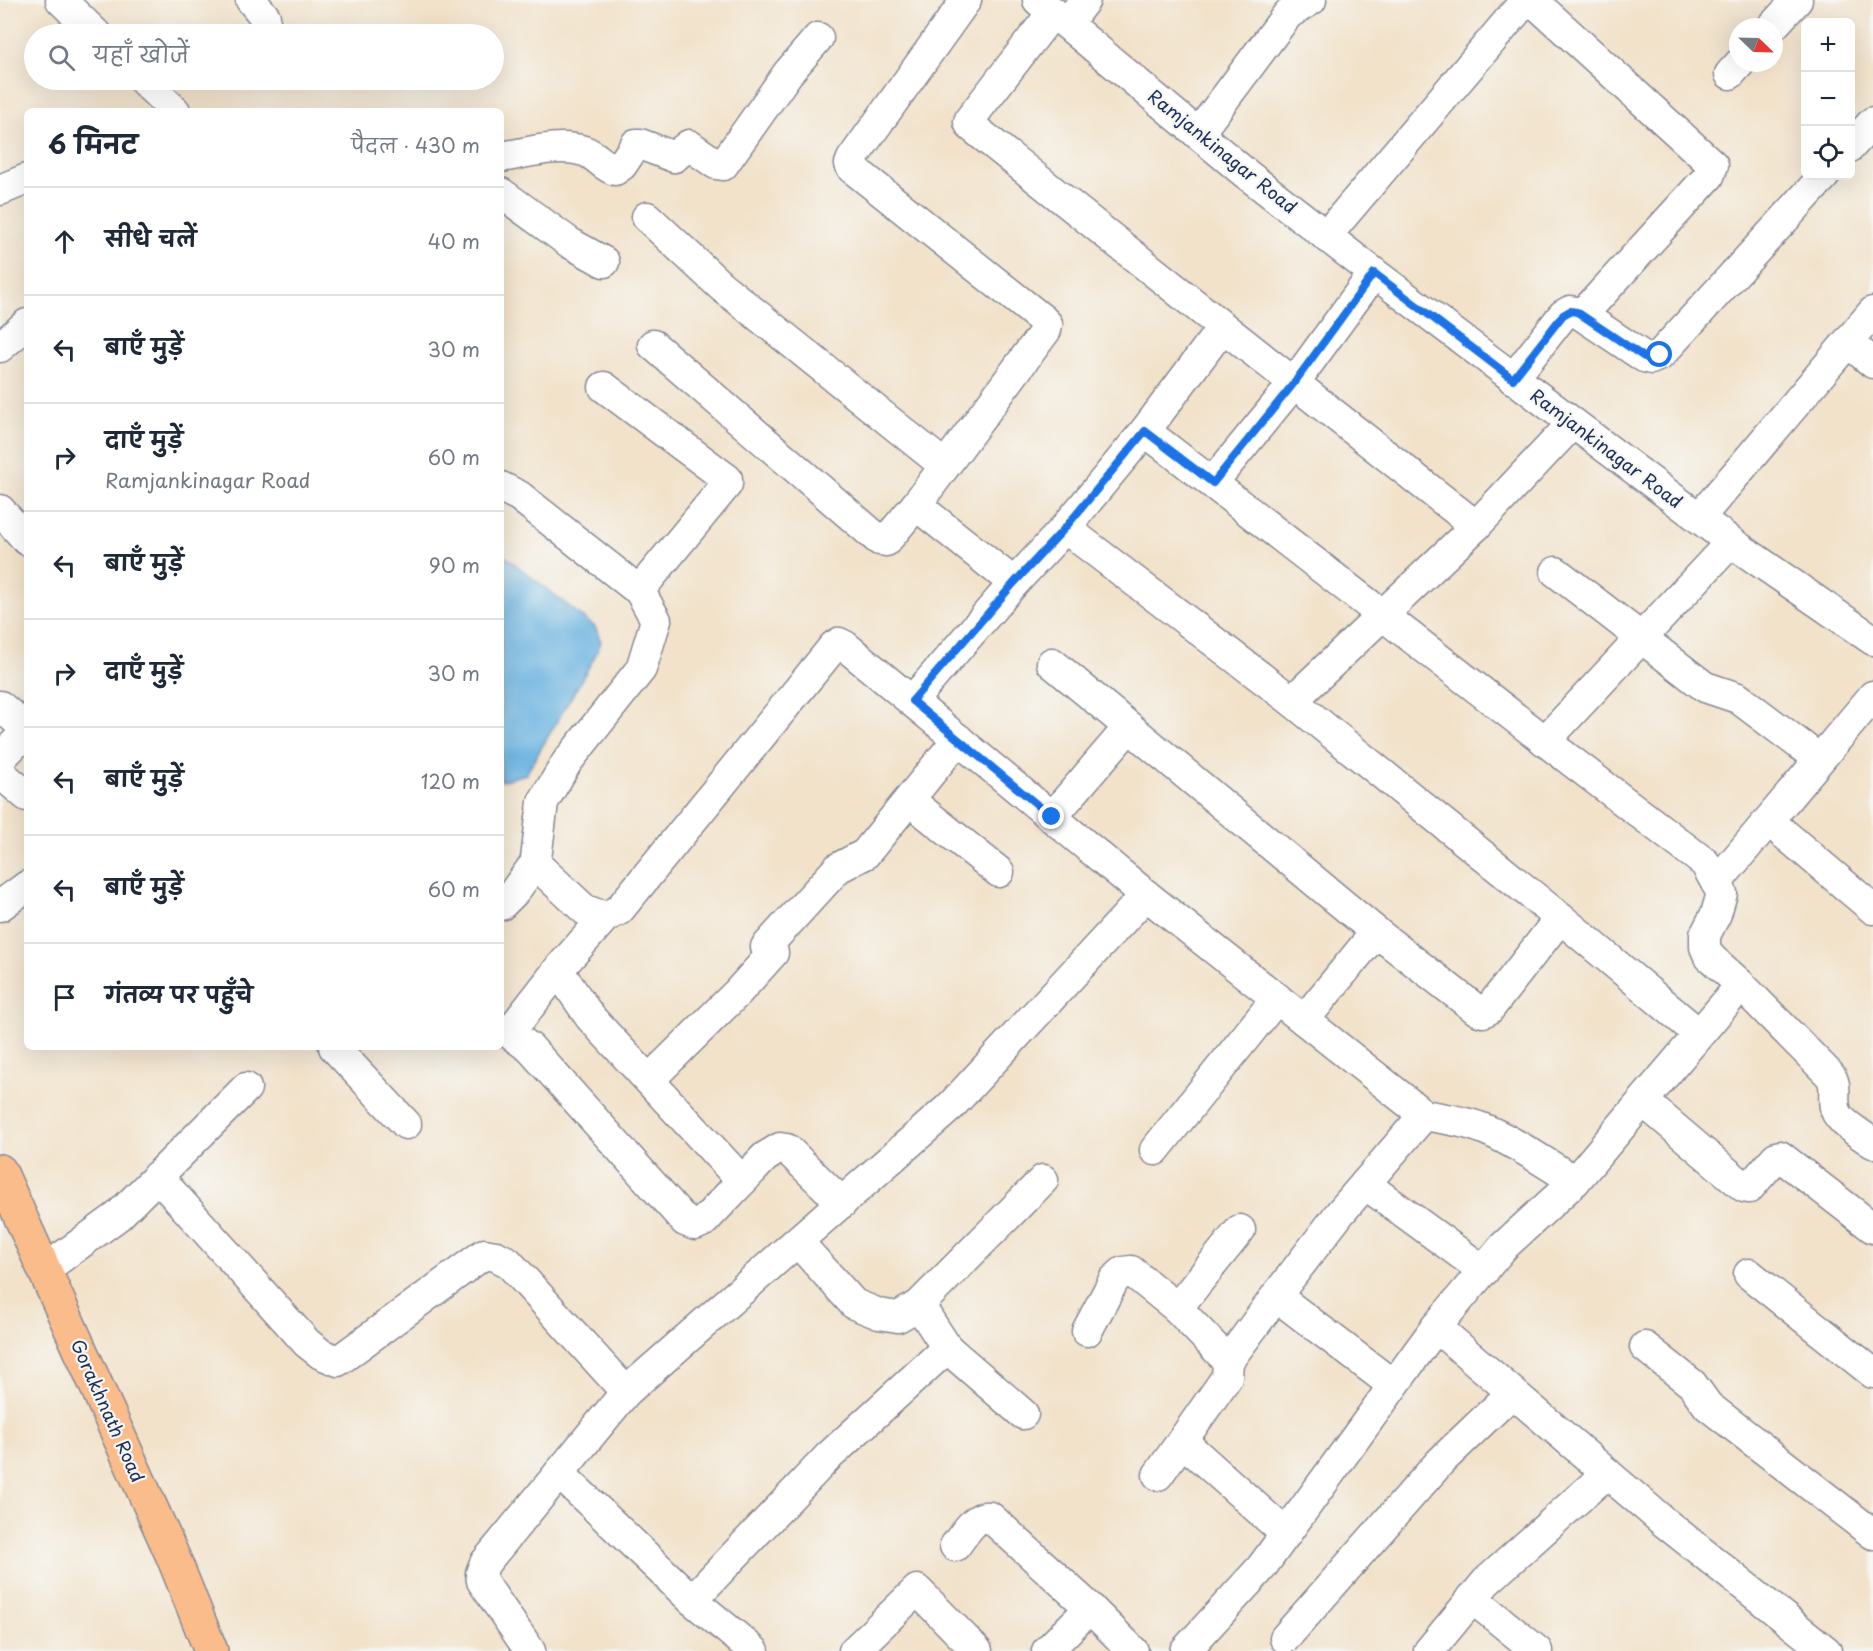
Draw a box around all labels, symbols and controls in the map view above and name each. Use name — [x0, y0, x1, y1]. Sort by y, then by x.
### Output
north arrow — [1729, 18, 1783, 72]
map controls — [1801, 18, 1855, 180]
button: + — [1801, 18, 1855, 72]
search box — [24, 24, 504, 90]
text: यहाँ खोजें — [93, 37, 189, 70]
icon: search — [45, 41, 78, 74]
button: − — [1801, 72, 1855, 126]
street label: Ramjankinagar Road — [1143, 82, 1303, 220]
text: 6 मिनट — [48, 124, 138, 163]
button: locate — [1801, 126, 1855, 180]
text: पैदल · 430 m — [351, 130, 480, 160]
text: सीधे चलें — [105, 221, 197, 254]
icon: ahead — [48, 225, 81, 258]
text: 40 m — [428, 226, 480, 256]
text: बाएँ मुड़ें — [105, 329, 184, 362]
icon: left — [48, 333, 81, 366]
text: 30 m — [427, 334, 480, 364]
route start — [1646, 341, 1672, 367]
street label: Ramjankinagar Road — [1525, 381, 1689, 514]
text: दाएँ मुड़ें — [105, 422, 183, 455]
icon: right — [48, 441, 81, 474]
text: 60 m — [428, 442, 480, 472]
text: Ramjankinagar Road — [105, 465, 310, 495]
text: बाएँ मुड़ें — [105, 545, 184, 578]
icon: left — [48, 549, 81, 582]
text: 90 m — [429, 550, 480, 580]
text: दाएँ मुड़ें — [105, 653, 183, 686]
icon: right — [48, 657, 81, 690]
text: 30 m — [427, 658, 480, 688]
text: बाएँ मुड़ें — [105, 761, 184, 794]
icon: left — [48, 765, 81, 798]
text: 120 m — [421, 766, 480, 796]
route end — [1038, 803, 1064, 829]
text: बाएँ मुड़ें — [105, 869, 184, 902]
icon: left — [48, 873, 81, 906]
text: 60 m — [428, 874, 480, 904]
text: गंतव्य पर पहुँचे — [105, 977, 253, 1010]
icon: arrive — [48, 981, 81, 1014]
street label: Gorakhnath Road — [65, 1334, 152, 1486]

